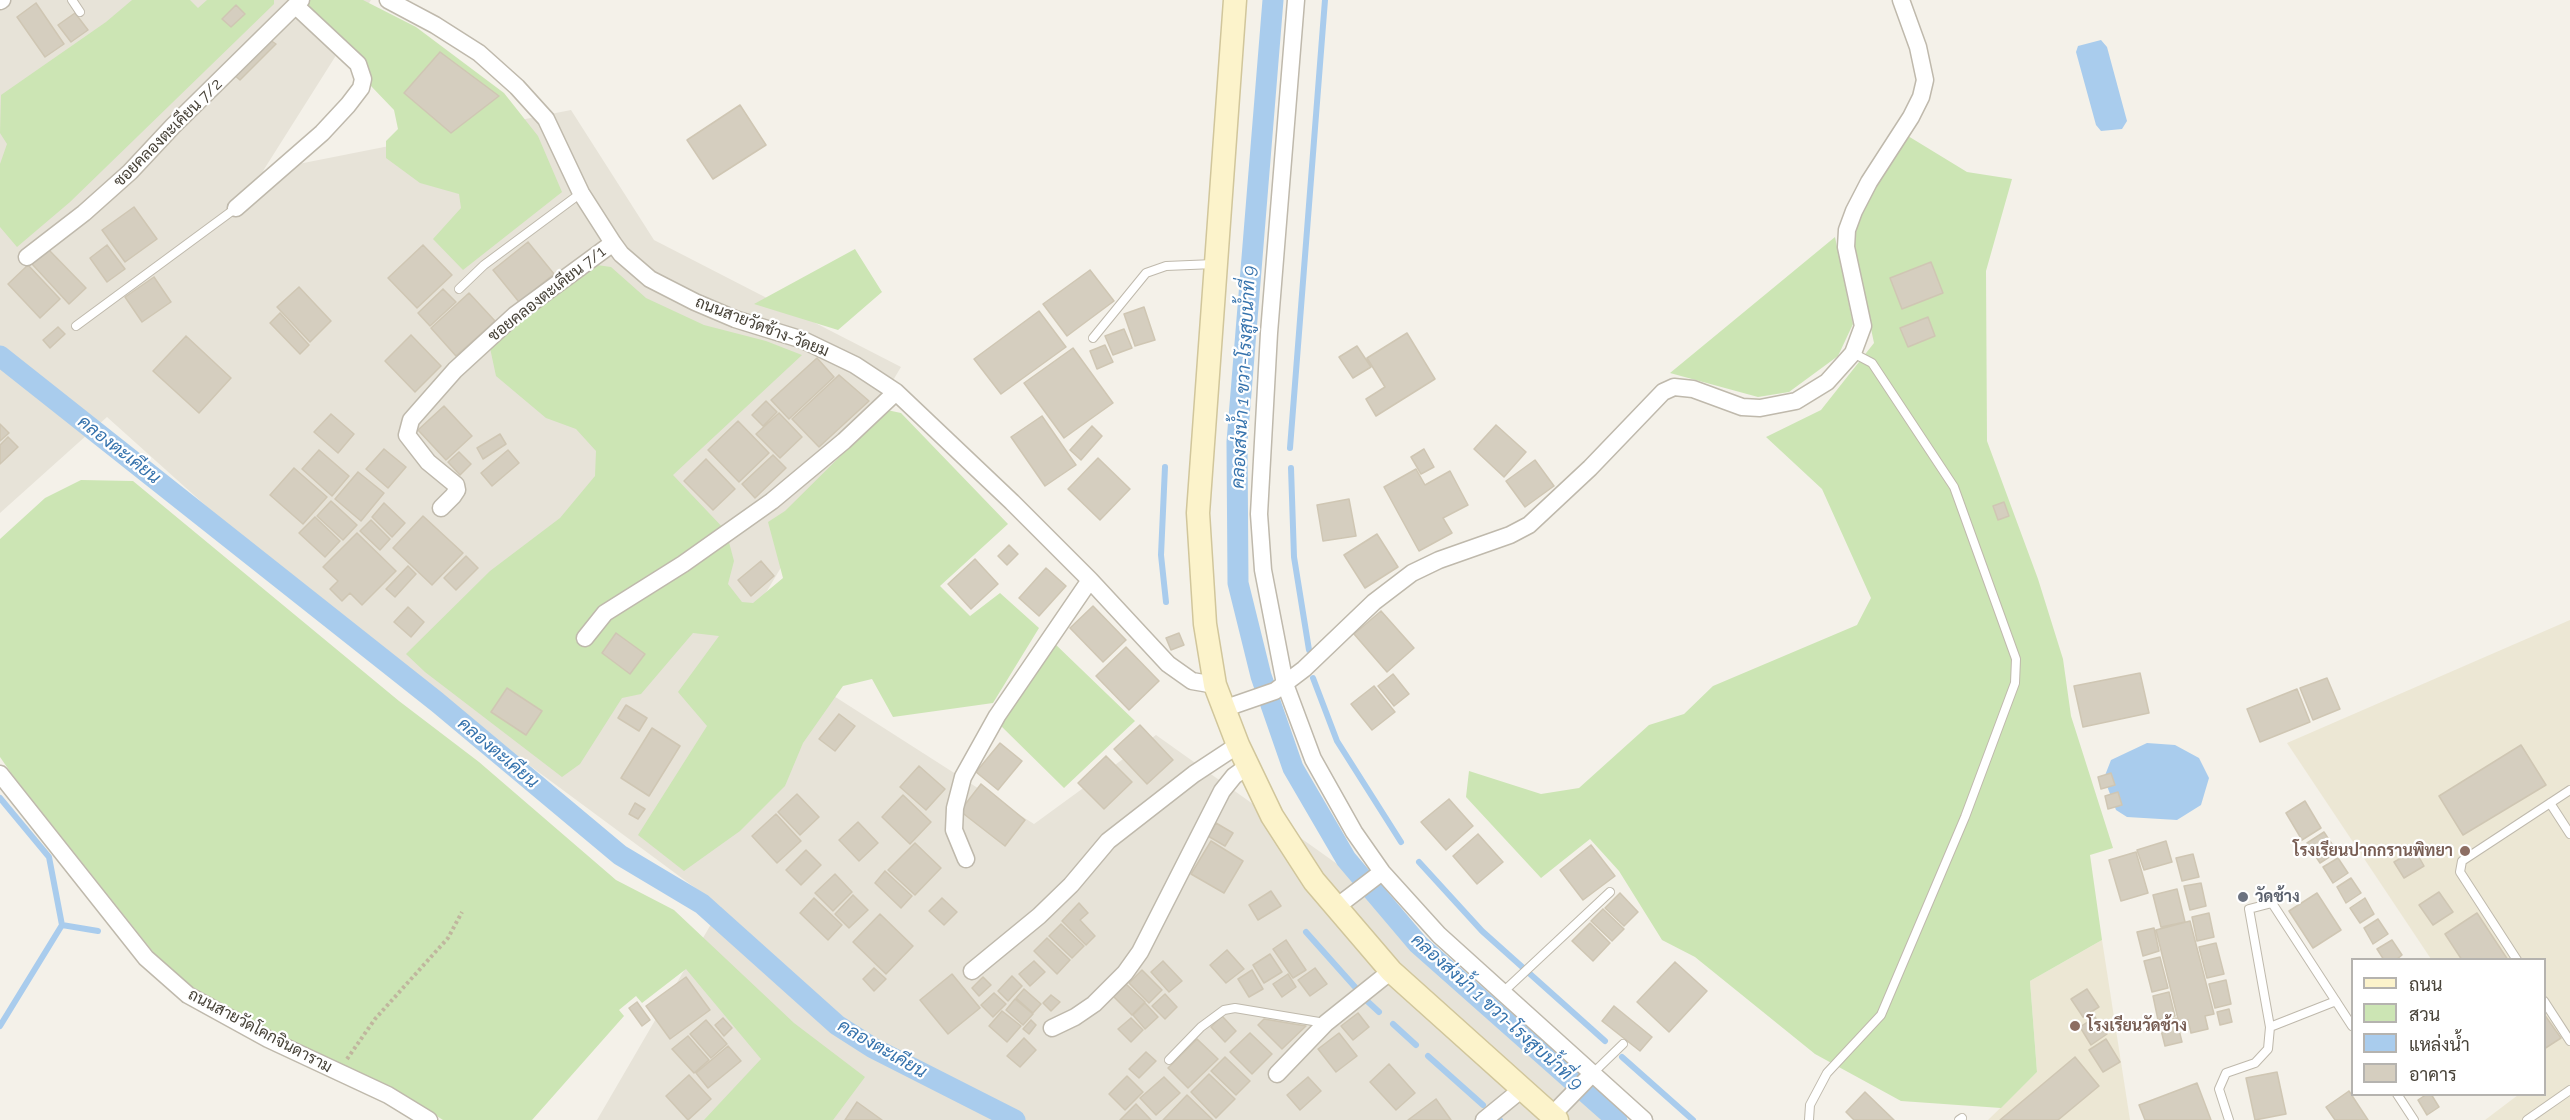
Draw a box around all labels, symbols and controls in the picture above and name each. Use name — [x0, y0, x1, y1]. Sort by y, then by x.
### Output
street label: ซอยคลองตะเคียน 7/2 — [110, 75, 226, 191]
street label: ซอยคลองตะเคียน 7/1 — [484, 242, 610, 346]
water label: คลองส่งน้ำ 1 ขวา-โรงสูบน้ำที่ 9 — [1227, 265, 1261, 489]
street label: ถนนสายวัดช้าง-วัดยม — [692, 293, 832, 361]
water label: คลองตะเคียน — [73, 411, 165, 489]
water label: คลองตะเคียน — [453, 713, 543, 793]
place label: โรงเรียนปากกรานพิทยา — [2293, 841, 2453, 861]
marker: โรงเรียนปากกรานพิทยา — [2458, 844, 2472, 858]
place label: วัดช้าง — [2255, 887, 2300, 907]
marker: วัดช้าง — [2236, 890, 2250, 904]
water label: คลองส่งน้ำ 1 ขวา-โรงสูบน้ำที่ 9 — [1407, 929, 1587, 1095]
legend — [2351, 958, 2546, 1096]
text: ถนน — [2409, 974, 2442, 995]
street label: ถนนสายวัดโคกจินดาราม — [185, 985, 335, 1077]
text: สวน — [2409, 1004, 2440, 1025]
water label: คลองตะเคียน — [834, 1015, 930, 1083]
place label: โรงเรียนวัดช้าง — [2087, 1016, 2187, 1036]
marker: โรงเรียนวัดช้าง — [2068, 1019, 2082, 1033]
text: แหล่งน้ำ — [2409, 1034, 2470, 1055]
text: อาคาร — [2409, 1064, 2457, 1085]

